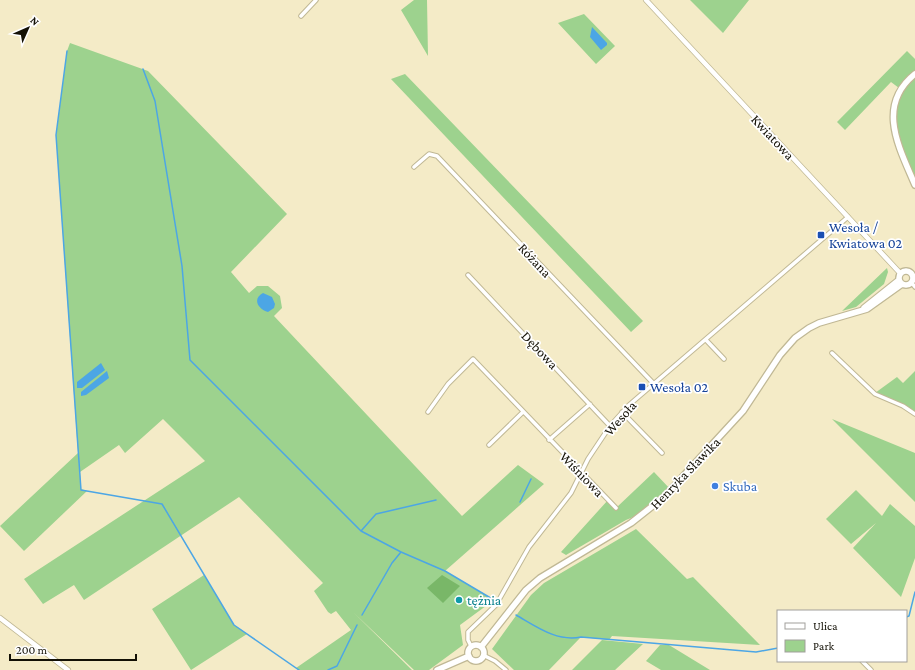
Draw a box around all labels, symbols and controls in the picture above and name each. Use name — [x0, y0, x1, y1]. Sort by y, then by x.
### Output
north arrow — [8, 8, 48, 48]
text: N — [28, 14, 42, 28]
street label: Kwiatowa — [748, 111, 798, 163]
place label: Wesoła / Kwiatowa 02 — [829, 219, 903, 251]
marker: Wesoła / Kwiatowa 02 — [816, 230, 826, 240]
street label: Różana — [515, 240, 555, 281]
street label: Dębowa — [518, 328, 562, 373]
place label: Wesoła 02 — [650, 379, 708, 395]
marker: Wesoła 02 — [637, 382, 647, 392]
street label: Wesoła — [601, 397, 640, 439]
street label: Henryka Sławika — [647, 433, 724, 512]
street label: Wiśniowa — [557, 448, 608, 500]
place label: Skuba — [723, 478, 758, 494]
marker: Skuba — [710, 481, 720, 491]
place label: tężnia — [467, 592, 502, 608]
marker: tężnia — [454, 595, 464, 605]
legend — [777, 610, 907, 662]
text: Ulica — [813, 619, 838, 633]
scale bar — [10, 636, 136, 662]
text: Park — [813, 639, 835, 653]
text: 200 m — [16, 643, 48, 657]

